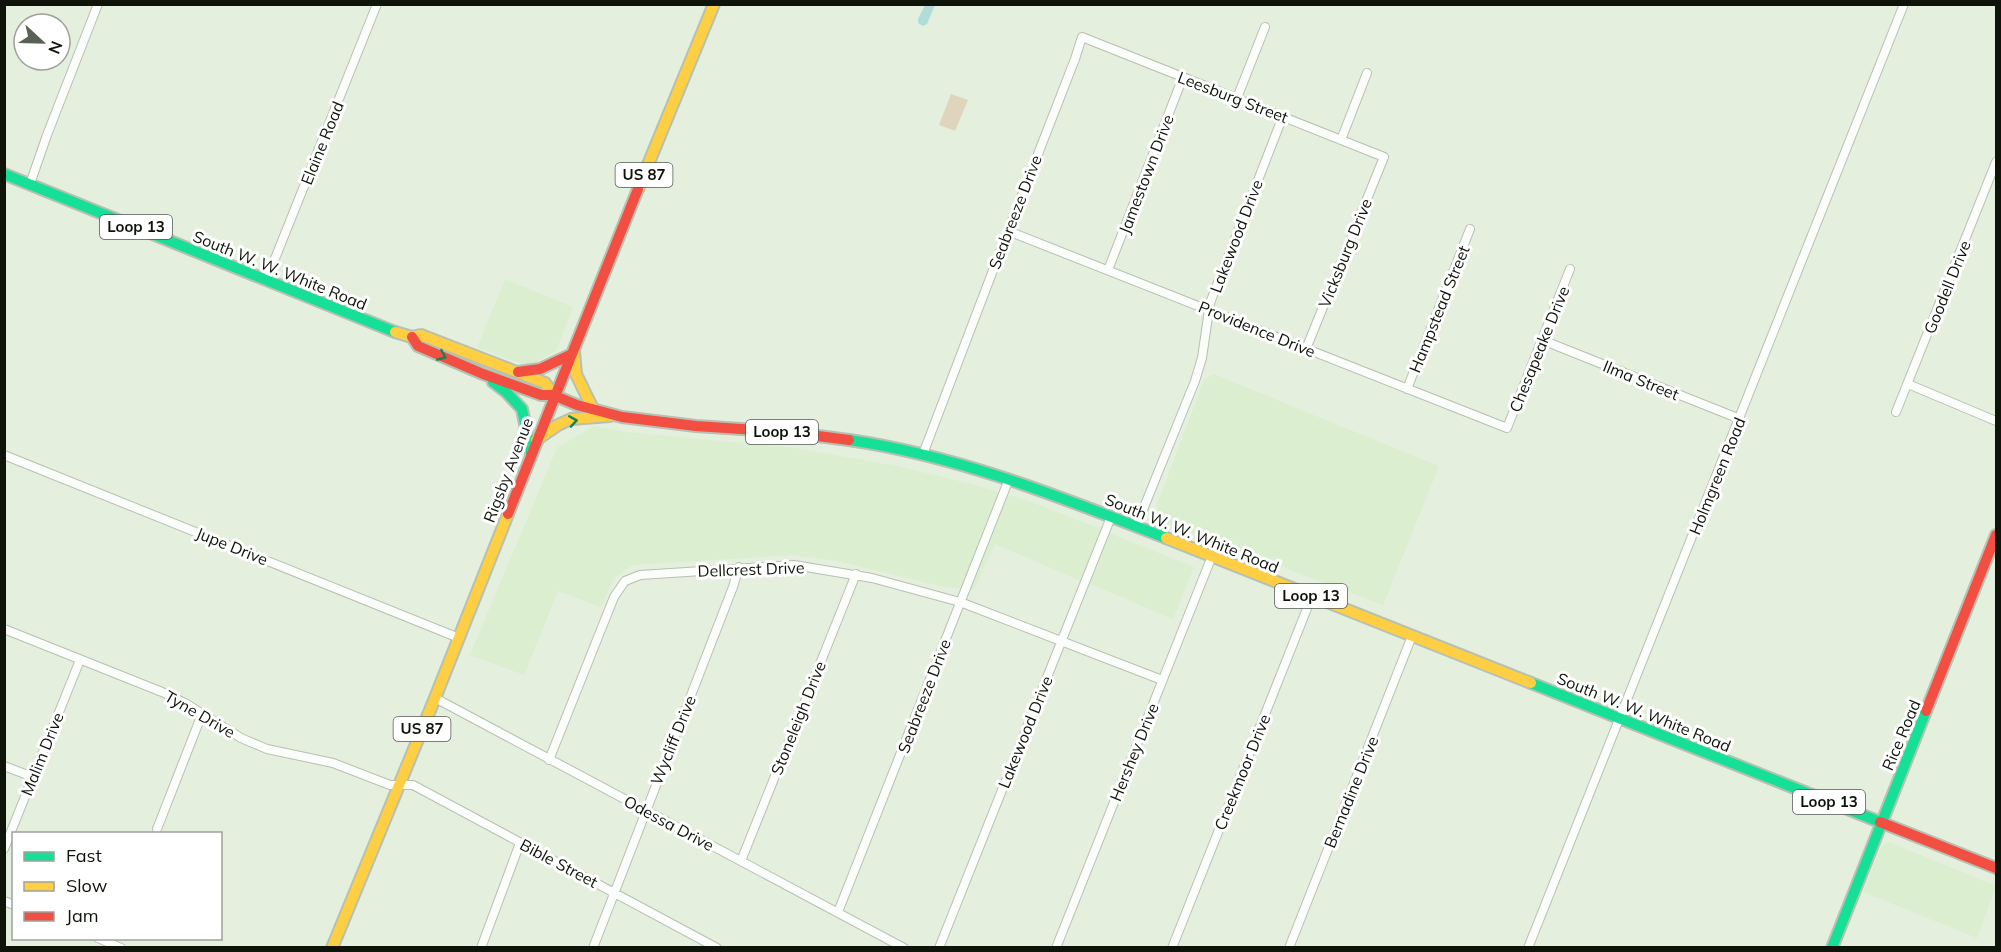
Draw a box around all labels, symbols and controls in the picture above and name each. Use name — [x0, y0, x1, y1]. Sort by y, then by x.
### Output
north arrow — [12, 12, 72, 72]
text: N — [44, 38, 67, 57]
street label: Leesburg Street — [1175, 67, 1291, 127]
street label: Elaine Road — [296, 98, 348, 188]
street label: Jamestown Drive — [1114, 112, 1178, 236]
street label: Seabreeze Drive — [984, 152, 1046, 272]
road number: US 87 — [616, 163, 672, 187]
street label: Lakewood Drive — [1205, 177, 1267, 295]
street label: Vicksburg Drive — [1314, 195, 1376, 311]
road number: Loop 13 — [100, 215, 172, 239]
street label: South W. W. White Road — [190, 226, 370, 314]
street label: Goodell Drive — [1919, 237, 1975, 337]
street label: Hampstead Street — [1404, 242, 1474, 375]
street label: Chesapeake Drive — [1505, 283, 1573, 415]
street label: Providence Drive — [1196, 296, 1318, 362]
one-way arrow — [436, 349, 447, 361]
street label: Ilma Street — [1600, 356, 1682, 404]
street label: Holmgreen Road — [1684, 414, 1750, 538]
street label: Rigsby Avenue — [479, 415, 537, 525]
one-way arrow — [568, 415, 578, 427]
road number: Loop 13 — [746, 420, 818, 444]
street label: South W. W. White Road — [1102, 489, 1282, 577]
street label: Jupe Drive — [193, 523, 271, 569]
street label: Dellcrest Drive — [697, 557, 805, 581]
road number: Loop 13 — [1275, 584, 1347, 608]
street label: Seabreeze Drive — [893, 636, 955, 756]
street label: Stoneleigh Drive — [766, 658, 830, 778]
street label: South W. W. White Road — [1554, 668, 1734, 756]
street label: Lakewood Drive — [993, 673, 1057, 791]
street label: Tyne Drive — [161, 686, 239, 742]
street label: Wycliff Drive — [646, 692, 700, 788]
street label: Rice Road — [1877, 697, 1925, 773]
street label: Hershey Drive — [1105, 700, 1163, 804]
street label: Malim Drive — [16, 710, 68, 798]
street label: Creekmoor Drive — [1210, 711, 1274, 833]
road number: US 87 — [394, 717, 450, 741]
street label: Bernadine Drive — [1319, 733, 1383, 851]
road number: Loop 13 — [1793, 790, 1865, 814]
street label: Odessa Drive — [621, 791, 717, 855]
legend — [12, 832, 222, 940]
street label: Bible Street — [517, 834, 602, 892]
text: Fast — [66, 844, 102, 867]
text: Slow — [66, 874, 108, 897]
text: Jam — [66, 904, 99, 927]

